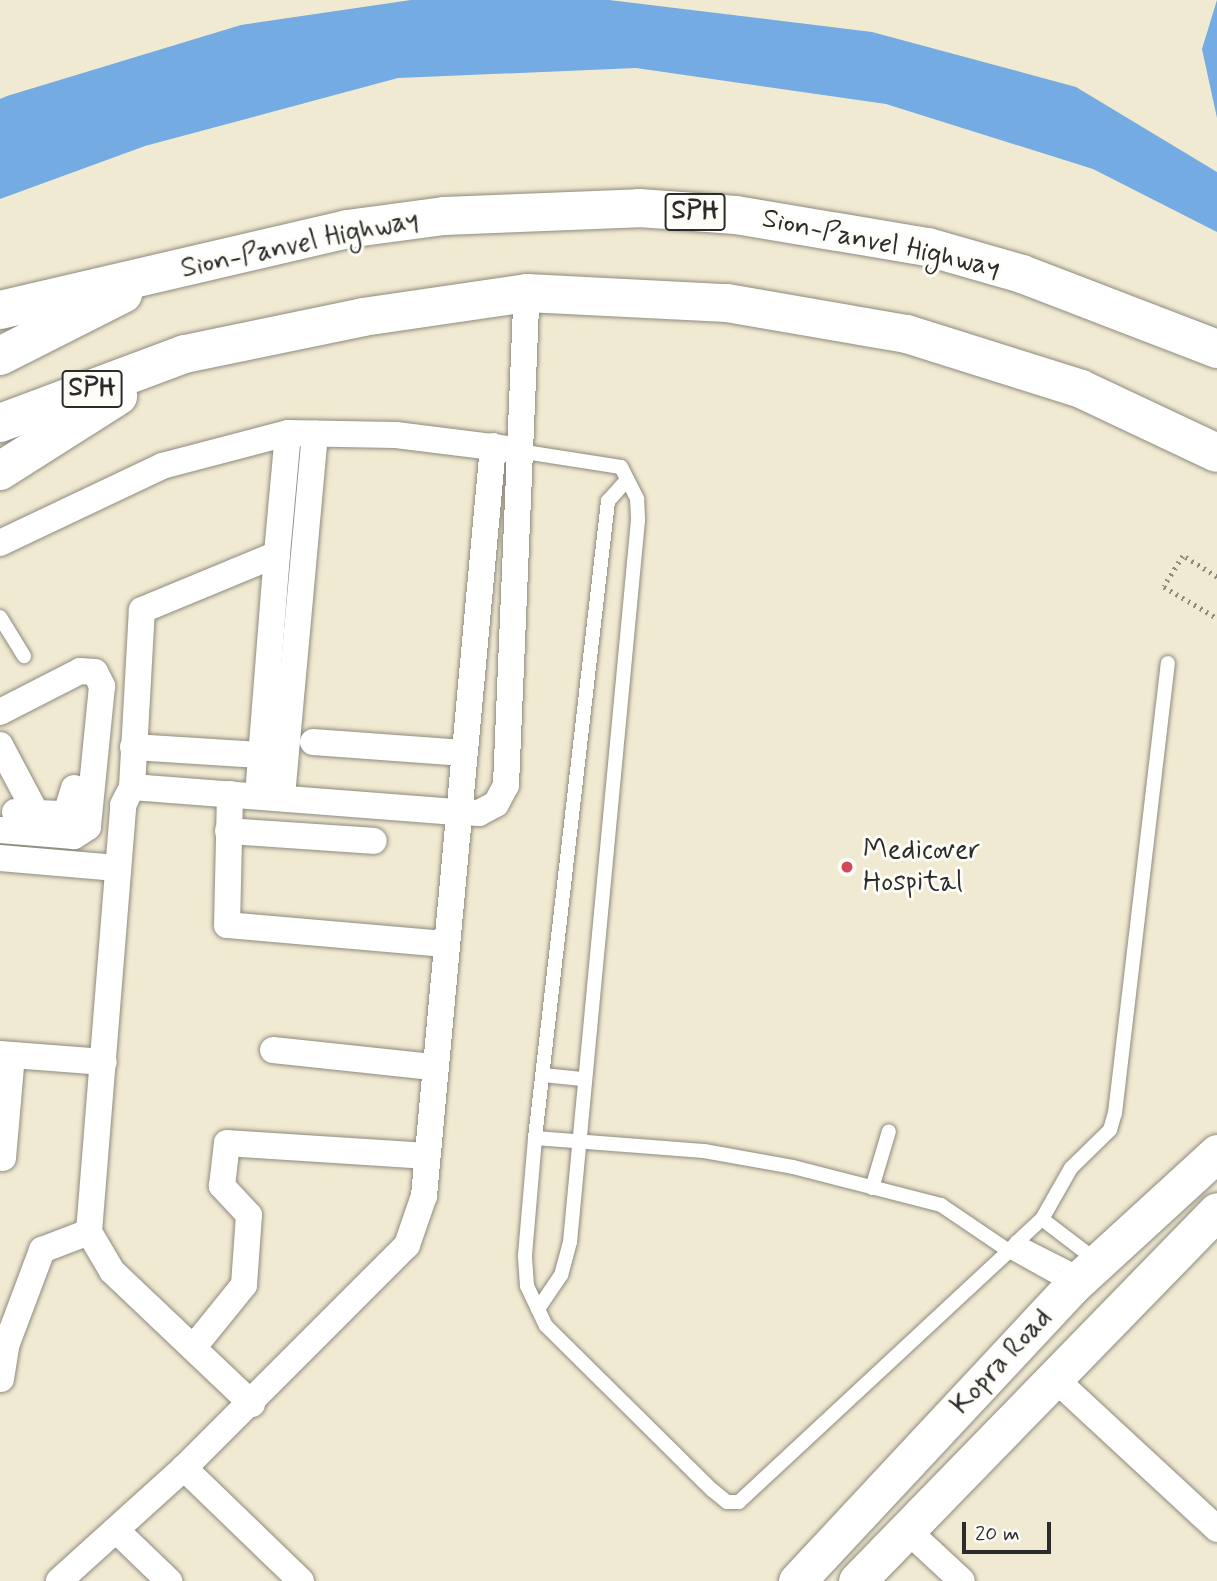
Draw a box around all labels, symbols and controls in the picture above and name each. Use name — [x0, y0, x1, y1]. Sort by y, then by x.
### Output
road number: SPH — [664, 190, 726, 234]
street label: Sion-Panvel Highway — [758, 202, 1004, 286]
street label: Sion-Panvel Highway — [177, 203, 423, 287]
road number: SPH — [60, 366, 124, 412]
place label: Medicover Hospital — [863, 834, 980, 900]
marker: Medicover Hospital — [837, 857, 857, 877]
street label: Kopra Road — [944, 1302, 1060, 1422]
scale bar — [965, 1508, 1054, 1552]
text: 20 m — [975, 1520, 1020, 1548]

